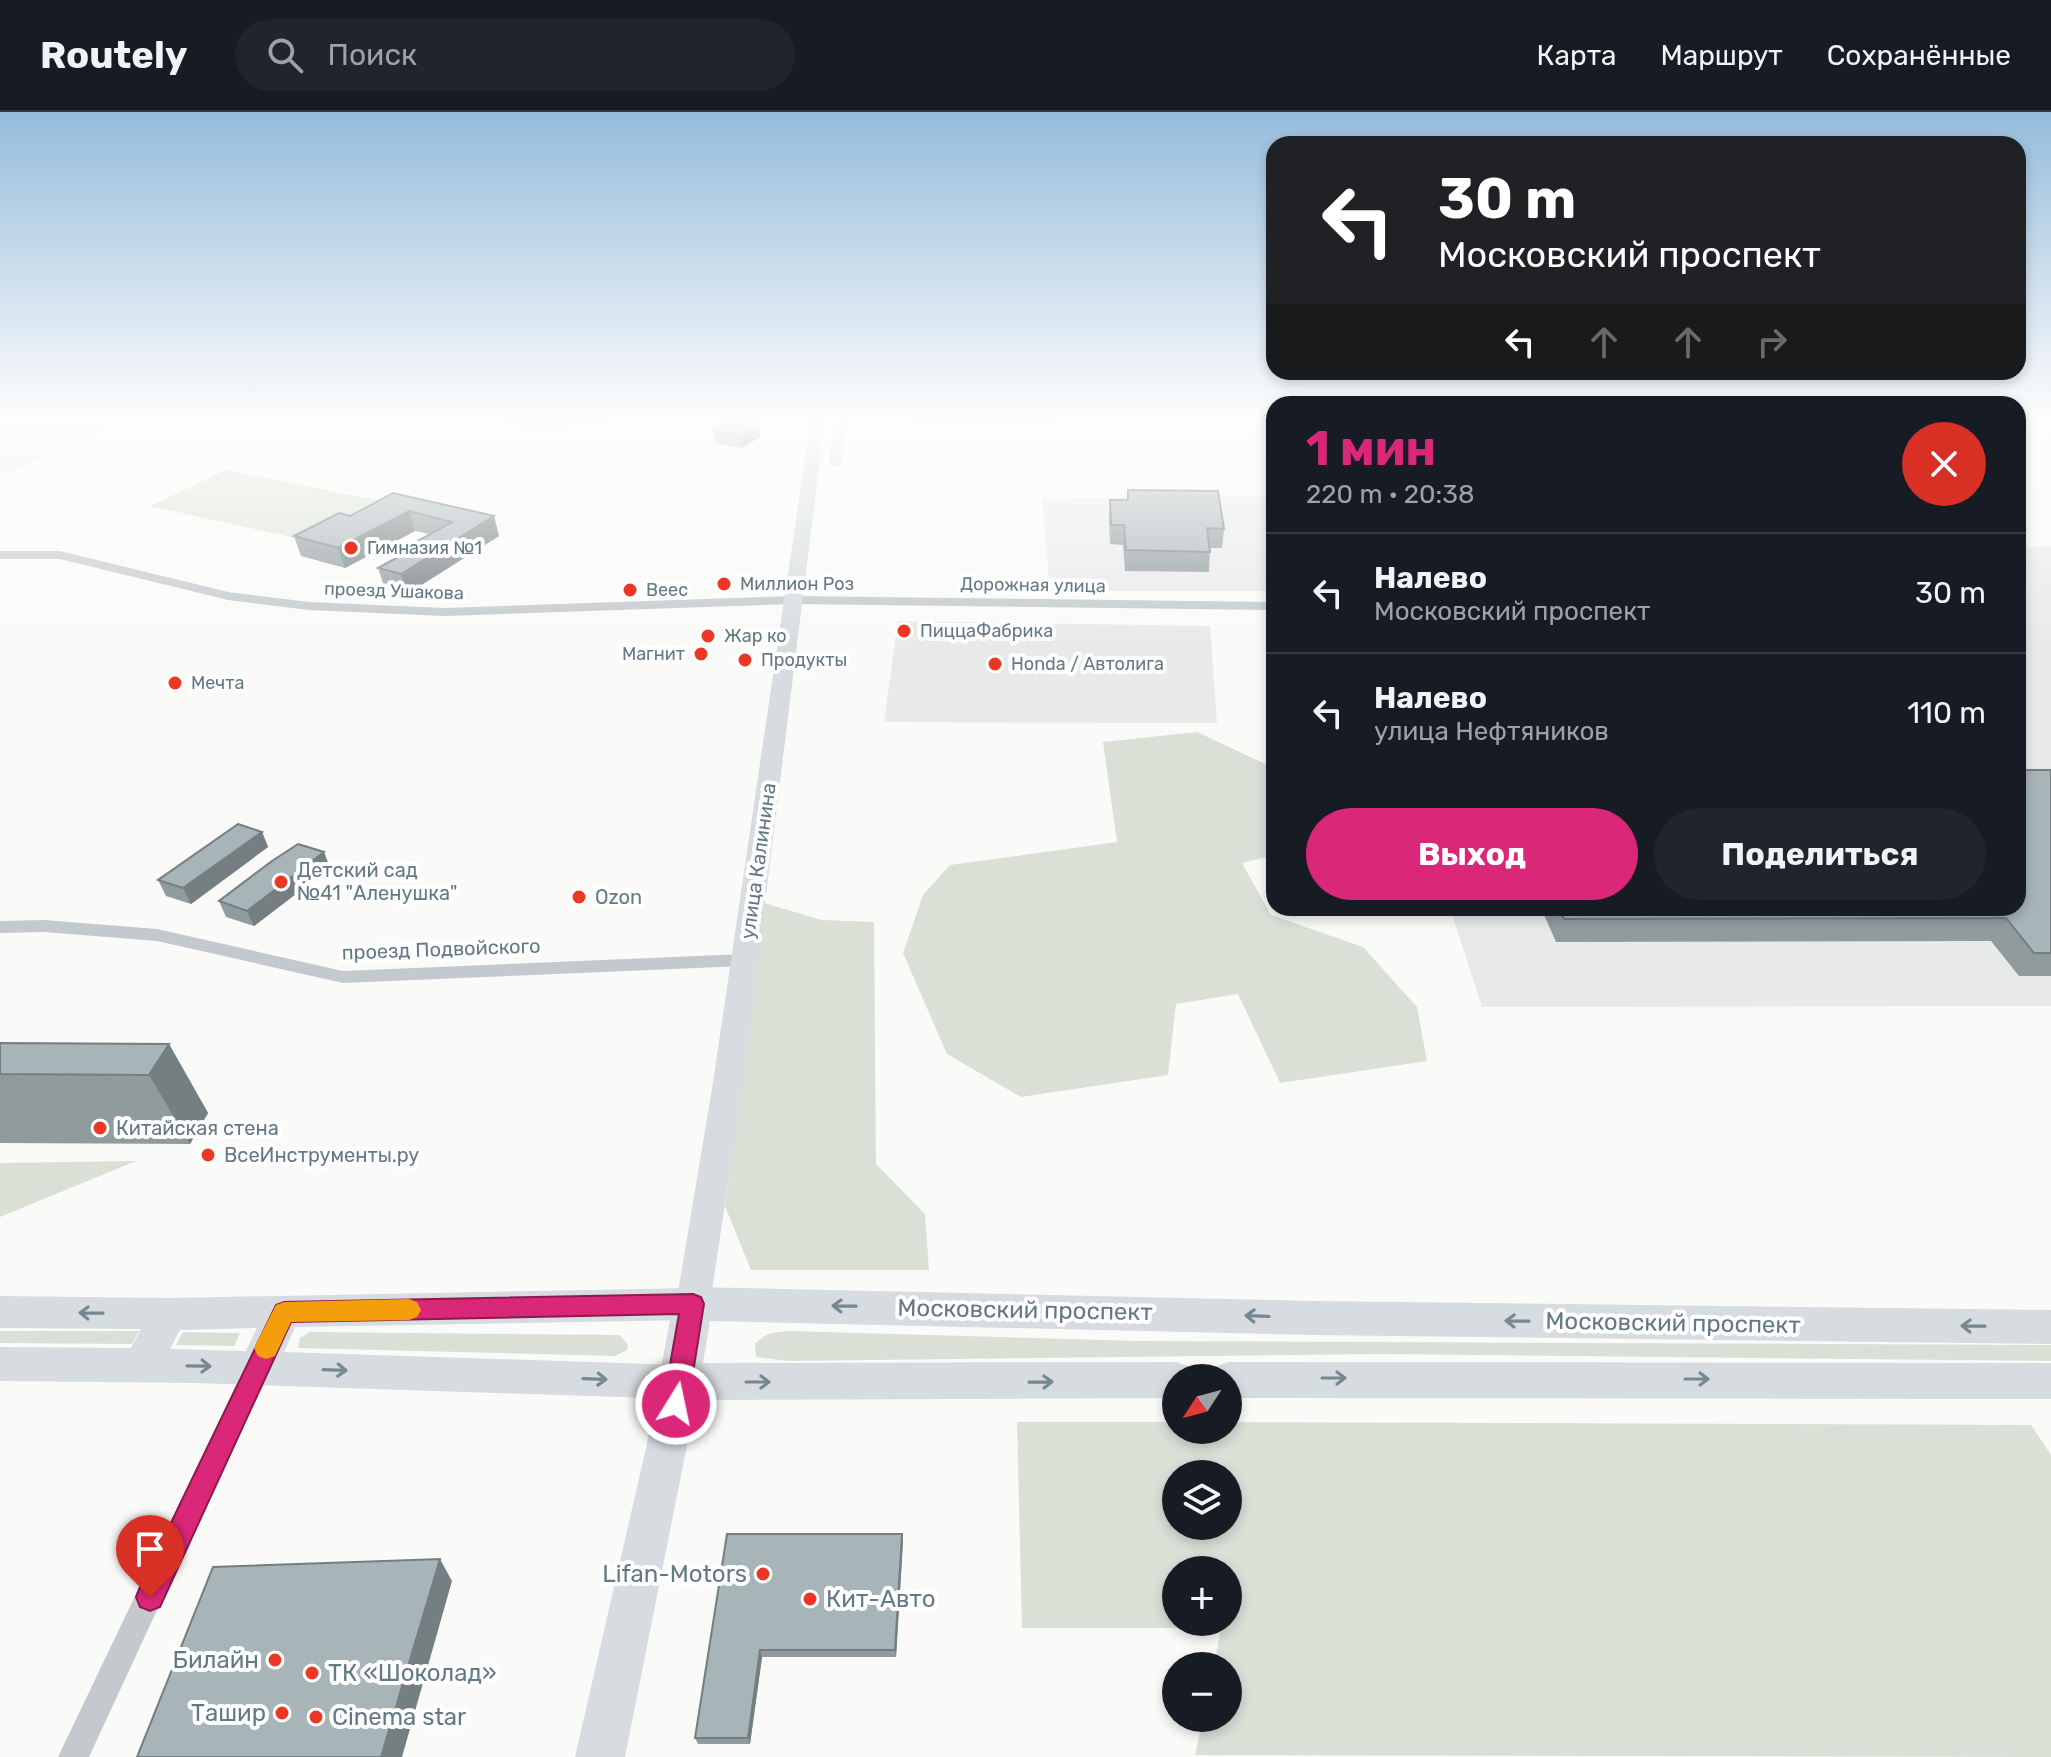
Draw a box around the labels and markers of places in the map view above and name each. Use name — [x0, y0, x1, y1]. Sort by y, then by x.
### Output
place label: Гимназия №1 — [367, 537, 482, 559]
marker: Гимназия №1 — [342, 539, 360, 557]
place label: Миллион Роз — [740, 573, 854, 595]
marker: Миллион Роз — [715, 575, 733, 593]
place label: Веес — [646, 579, 688, 601]
marker: Веес — [621, 581, 639, 599]
place label: ПиццаФабрика — [920, 620, 1053, 642]
marker: ПиццаФабрика — [895, 622, 913, 640]
place label: Жар ко — [724, 625, 786, 647]
marker: Жар ко — [699, 627, 717, 645]
place label: Магнит — [622, 643, 685, 665]
marker: Магнит — [692, 645, 710, 663]
place label: Продукты — [761, 649, 847, 671]
marker: Продукты — [736, 651, 754, 669]
place label: Honda / Автолига — [1011, 653, 1164, 675]
marker: Honda / Автолига — [986, 655, 1004, 673]
place label: Мечта — [191, 672, 244, 694]
marker: Мечта — [166, 674, 184, 692]
place label: Детский сад №41 "Аленушка" — [297, 858, 457, 905]
marker: Детский сад №41 "Аленушка" — [272, 873, 290, 891]
place label: Ozon — [595, 885, 642, 909]
marker: Ozon — [570, 888, 588, 906]
place label: Китайская стена — [116, 1116, 279, 1140]
marker: Китайская стена — [91, 1119, 109, 1137]
place label: ВсеИнструменты.ру — [224, 1143, 419, 1167]
marker: ВсеИнструменты.ру — [199, 1146, 217, 1164]
pin — [116, 1515, 184, 1597]
place label: Lifan-Motors — [602, 1560, 747, 1588]
marker: Lifan-Motors — [754, 1565, 772, 1583]
place label: Кит-Авто — [826, 1585, 936, 1613]
marker: Кит-Авто — [801, 1590, 819, 1608]
place label: Билайн — [173, 1646, 259, 1674]
marker: Билайн — [266, 1651, 284, 1669]
place label: ТК «Шоколад» — [328, 1659, 497, 1687]
marker: ТК «Шоколад» — [303, 1664, 321, 1682]
place label: Ташир — [191, 1699, 266, 1727]
place label: Cinema star — [332, 1703, 466, 1731]
marker: Ташир — [273, 1704, 291, 1722]
marker: Cinema star — [307, 1708, 325, 1726]

